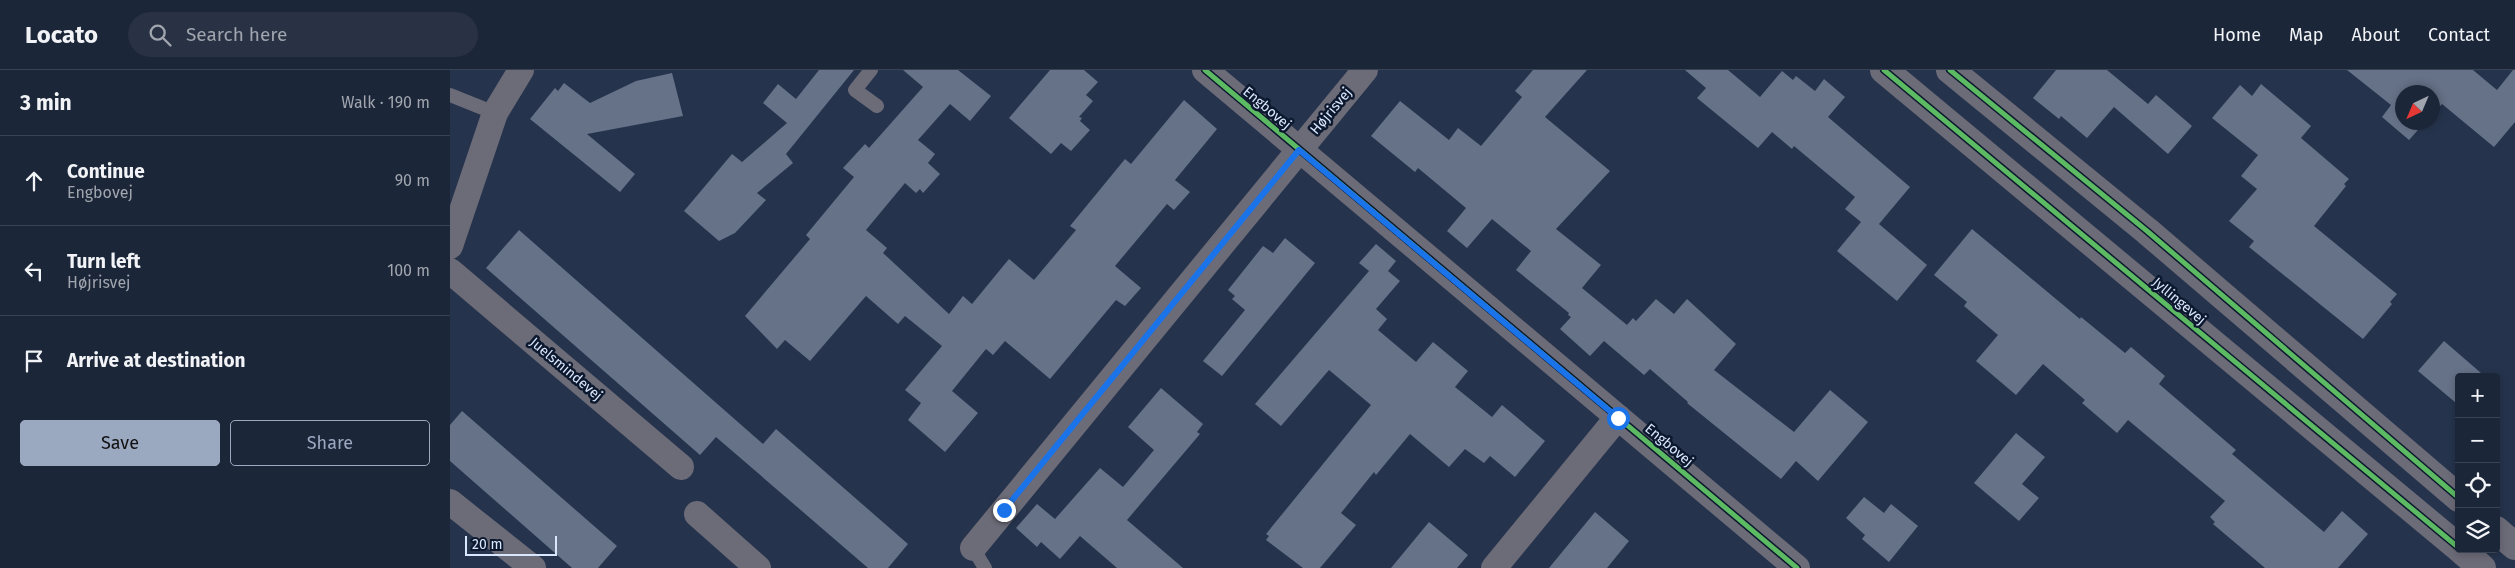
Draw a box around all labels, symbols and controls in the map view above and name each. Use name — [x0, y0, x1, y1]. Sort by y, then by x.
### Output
search box — [128, 12, 478, 57]
text: Locato — [25, 21, 98, 49]
icon: search — [146, 21, 174, 49]
text: Search here — [186, 23, 287, 46]
text: Home — [2213, 24, 2261, 46]
text: Map — [2289, 24, 2323, 46]
text: About — [2351, 24, 2400, 46]
text: Contact — [2428, 24, 2490, 46]
street label: Engbovej — [1239, 83, 1295, 133]
street label: Højrisvej — [1307, 84, 1355, 138]
north arrow — [2395, 85, 2440, 130]
text: 3 min — [20, 90, 72, 116]
text: Walk · 190 m — [341, 93, 430, 112]
text: Continue — [67, 160, 145, 183]
icon: ahead — [20, 167, 48, 195]
text: 90 m — [395, 171, 430, 190]
text: Engbovej — [67, 183, 133, 202]
text: Turn left — [67, 250, 141, 273]
icon: left — [20, 257, 48, 285]
text: 100 m — [387, 261, 430, 280]
text: Højrisvej — [67, 273, 131, 292]
street label: Jyllingevej — [2149, 274, 2209, 328]
street label: Juelsmindevej — [526, 334, 606, 404]
icon: arrive — [20, 347, 48, 375]
text: Arrive at destination — [67, 349, 246, 372]
map controls — [2455, 373, 2500, 553]
button: + — [2455, 373, 2500, 418]
route start — [1607, 407, 1630, 430]
button: − — [2455, 418, 2500, 463]
button: Save — [20, 420, 220, 466]
button: Share — [230, 420, 430, 466]
street label: Engbovej — [1641, 420, 1697, 470]
button: locate — [2455, 463, 2500, 508]
route end — [993, 499, 1016, 522]
button: layers — [2455, 508, 2500, 553]
scale bar — [465, 533, 558, 556]
text: 20 m — [472, 536, 502, 553]

